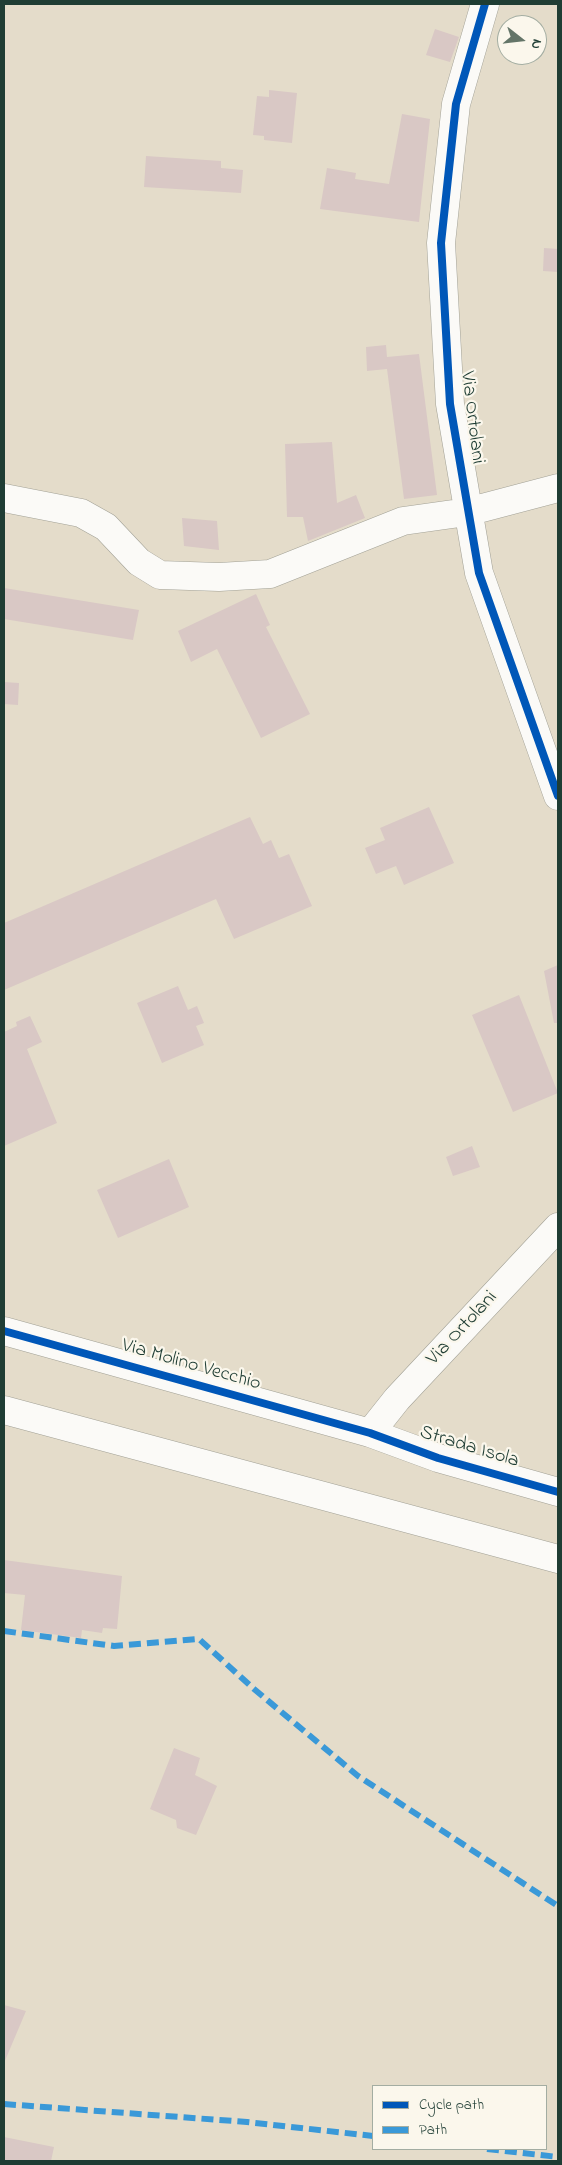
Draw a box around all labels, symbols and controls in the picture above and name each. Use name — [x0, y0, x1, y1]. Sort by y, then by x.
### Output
north arrow — [497, 15, 547, 65]
text: N — [525, 37, 547, 51]
street label: Via Ortolani — [453, 370, 489, 466]
street label: Via Ortolani — [422, 1287, 504, 1371]
street label: Via Molino Vecchio — [119, 1335, 263, 1397]
street label: Strada Isola — [417, 1422, 521, 1474]
legend — [372, 2085, 547, 2150]
text: Cycle path — [419, 2094, 484, 2116]
text: Path — [419, 2119, 447, 2141]

